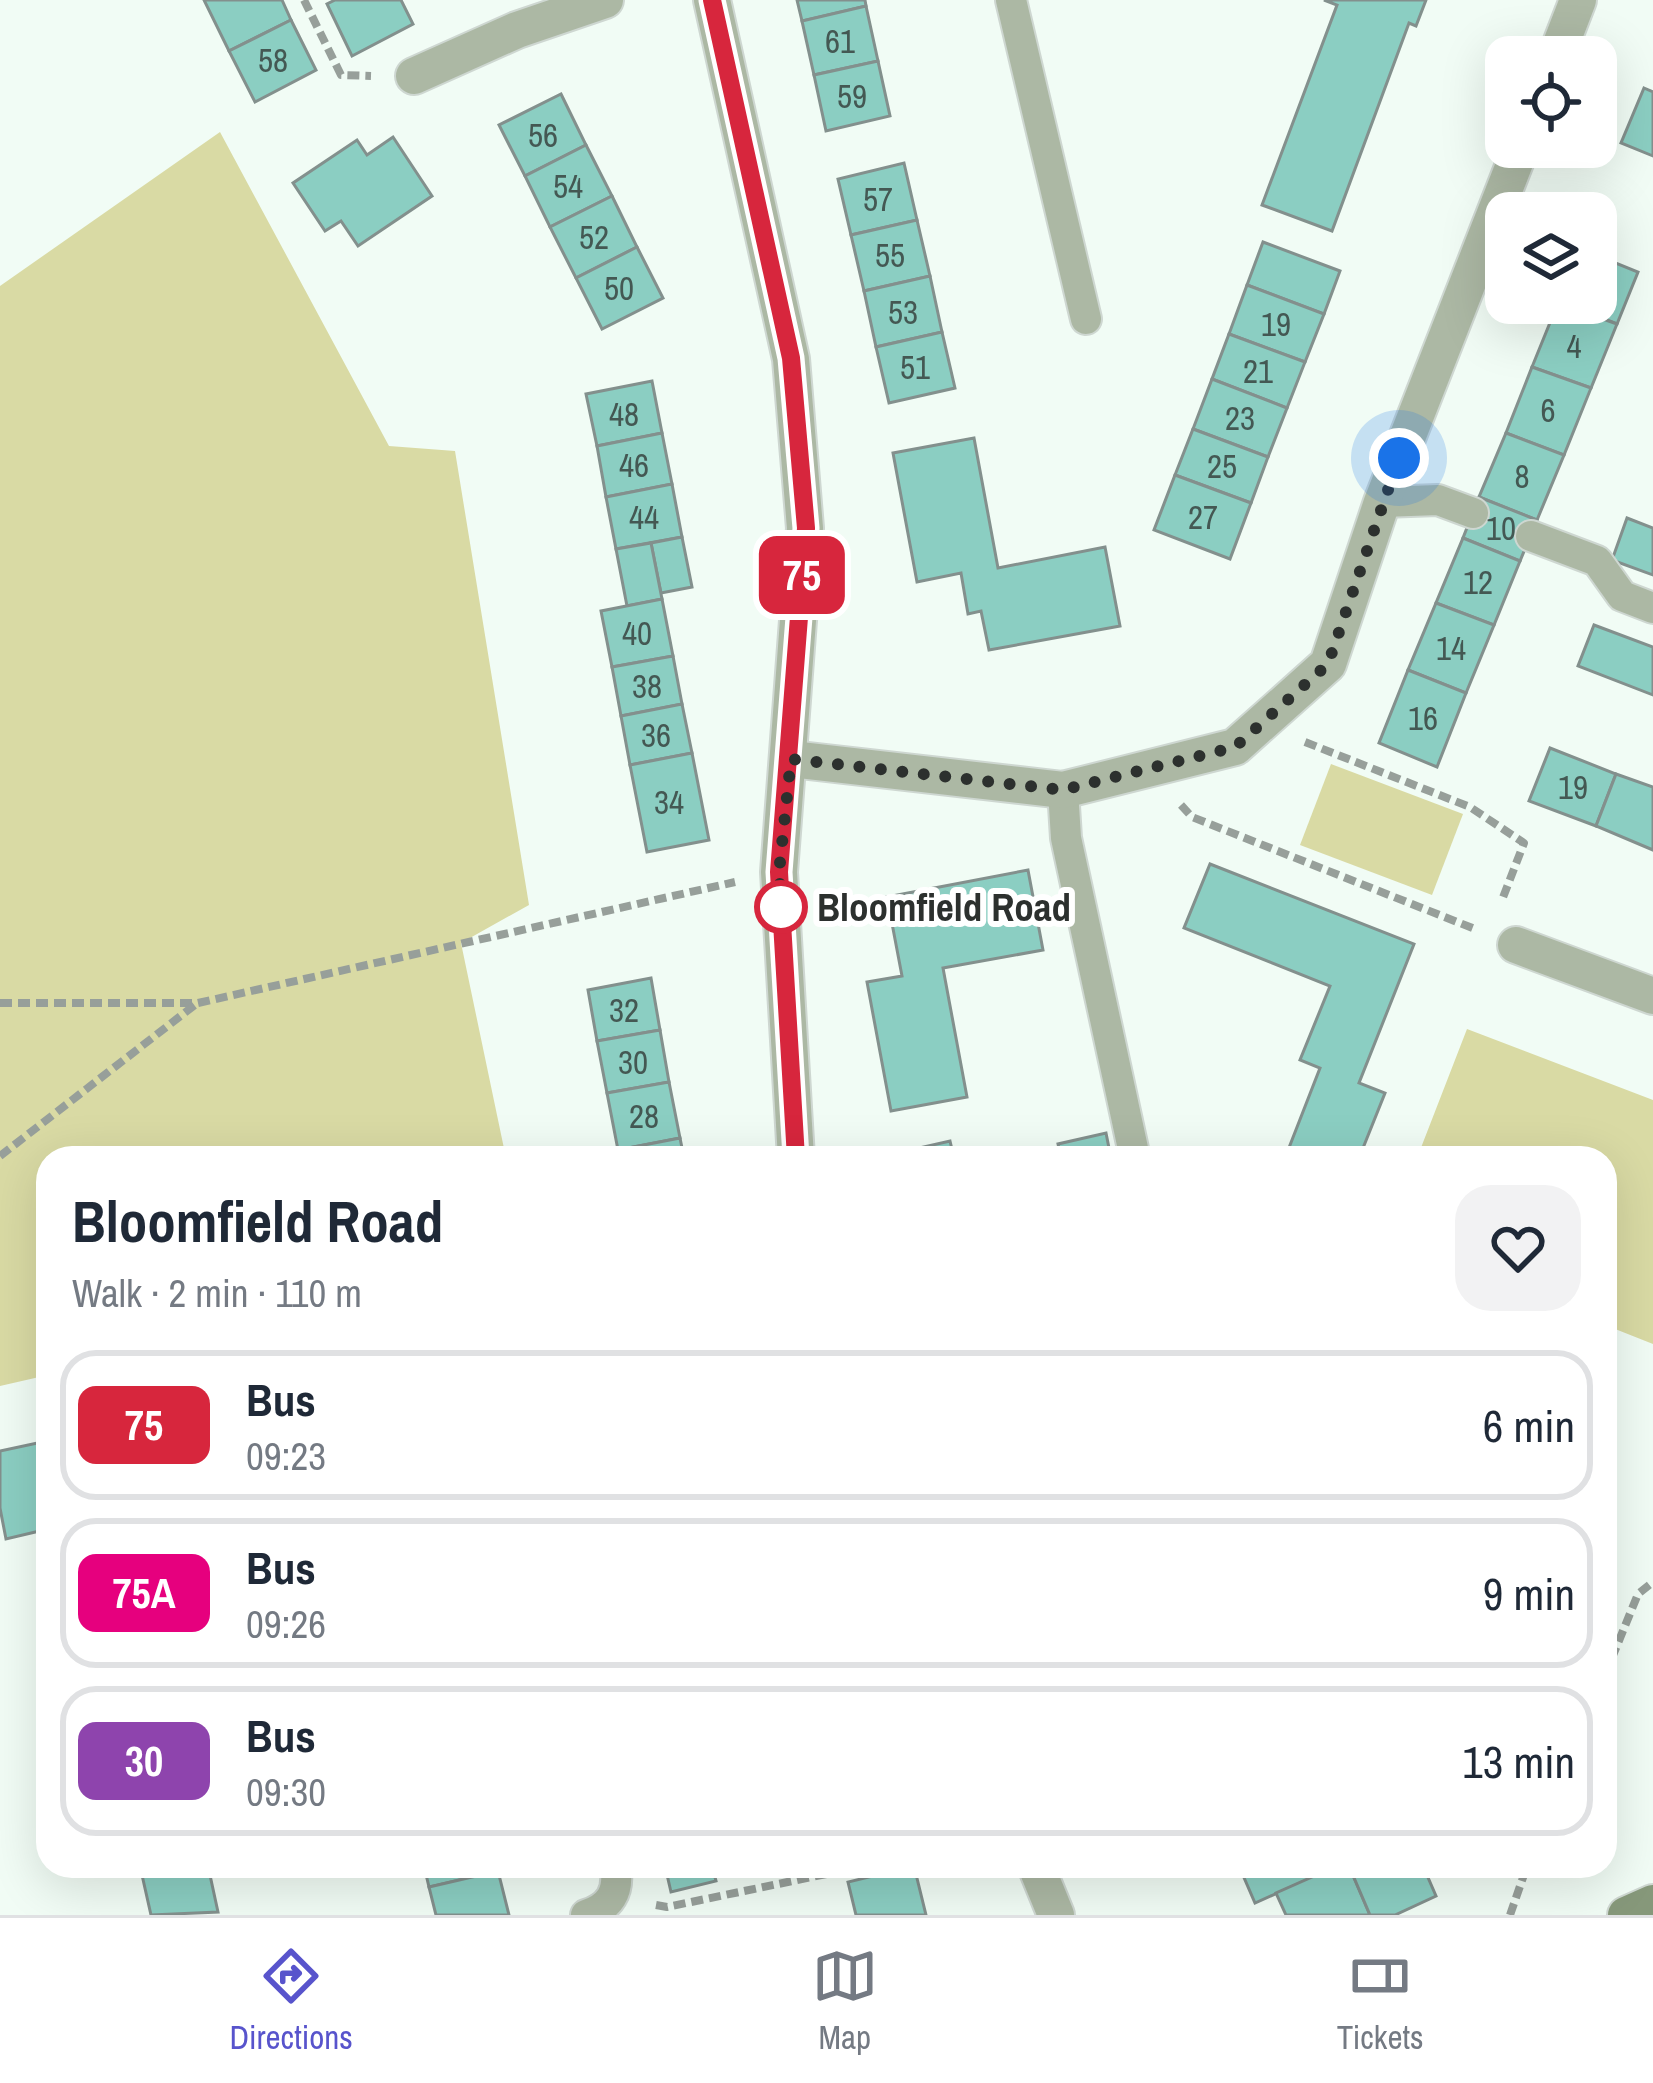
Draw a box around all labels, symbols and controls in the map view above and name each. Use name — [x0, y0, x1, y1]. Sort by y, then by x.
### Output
house number: 61 — [825, 19, 855, 63]
map controls — [1485, 36, 1617, 324]
button: locate — [1485, 36, 1617, 168]
house number: 58 — [258, 38, 288, 82]
house number: 59 — [837, 74, 867, 118]
house number: 56 — [528, 113, 558, 157]
house number: 54 — [553, 164, 583, 208]
house number: 57 — [863, 177, 893, 221]
button: layers — [1485, 192, 1617, 324]
house number: 52 — [579, 215, 609, 259]
house number: 55 — [875, 233, 905, 277]
house number: 50 — [604, 266, 634, 310]
house number: 53 — [888, 290, 918, 334]
house number: 19 — [1261, 302, 1291, 346]
house number: 4 — [1566, 324, 1582, 368]
house number: 51 — [900, 345, 930, 389]
house number: 21 — [1243, 349, 1273, 393]
house number: 6 — [1540, 388, 1556, 432]
house number: 48 — [609, 392, 639, 436]
house number: 23 — [1225, 396, 1255, 440]
your location — [1369, 428, 1429, 488]
house number: 46 — [619, 443, 649, 487]
house number: 25 — [1207, 444, 1237, 488]
house number: 8 — [1514, 454, 1530, 498]
house number: 44 — [629, 495, 659, 539]
house number: 27 — [1188, 495, 1218, 539]
house number: 10 — [1486, 506, 1516, 550]
line badge: 75 — [748, 536, 856, 614]
text: 75 — [783, 547, 821, 603]
house number: 12 — [1463, 560, 1493, 604]
house number: 40 — [622, 611, 652, 655]
house number: 14 — [1436, 626, 1466, 670]
house number: 38 — [632, 664, 662, 708]
house number: 16 — [1408, 696, 1438, 740]
house number: 36 — [641, 713, 671, 757]
house number: 19 — [1558, 765, 1588, 809]
house number: 34 — [654, 780, 684, 824]
place label: Bloomfield Road — [817, 881, 1071, 933]
marker: Bloomfield Road — [756, 882, 806, 932]
house number: 32 — [609, 988, 639, 1032]
house number: 30 — [618, 1040, 648, 1084]
house number: 28 — [629, 1094, 659, 1138]
text: Bloomfield Road — [72, 1183, 443, 1260]
button: heart — [1455, 1185, 1581, 1311]
text: Walk · 2 min · 110 m — [72, 1267, 362, 1319]
text: Bus — [246, 1369, 316, 1430]
text: 6 min — [1483, 1395, 1575, 1456]
text: 75 — [125, 1397, 163, 1453]
text: 09:23 — [246, 1430, 326, 1482]
text: Bus — [246, 1537, 316, 1598]
text: 9 min — [1483, 1563, 1575, 1624]
text: 75A — [112, 1565, 176, 1621]
text: 09:26 — [246, 1598, 326, 1650]
text: Bus — [246, 1705, 316, 1766]
text: 13 min — [1462, 1731, 1575, 1792]
text: 30 — [125, 1733, 163, 1789]
text: 09:30 — [246, 1766, 326, 1818]
tab: Directions — [230, 1943, 353, 2059]
tab: Map — [812, 1943, 878, 2059]
tab: Tickets — [1337, 1943, 1423, 2059]

